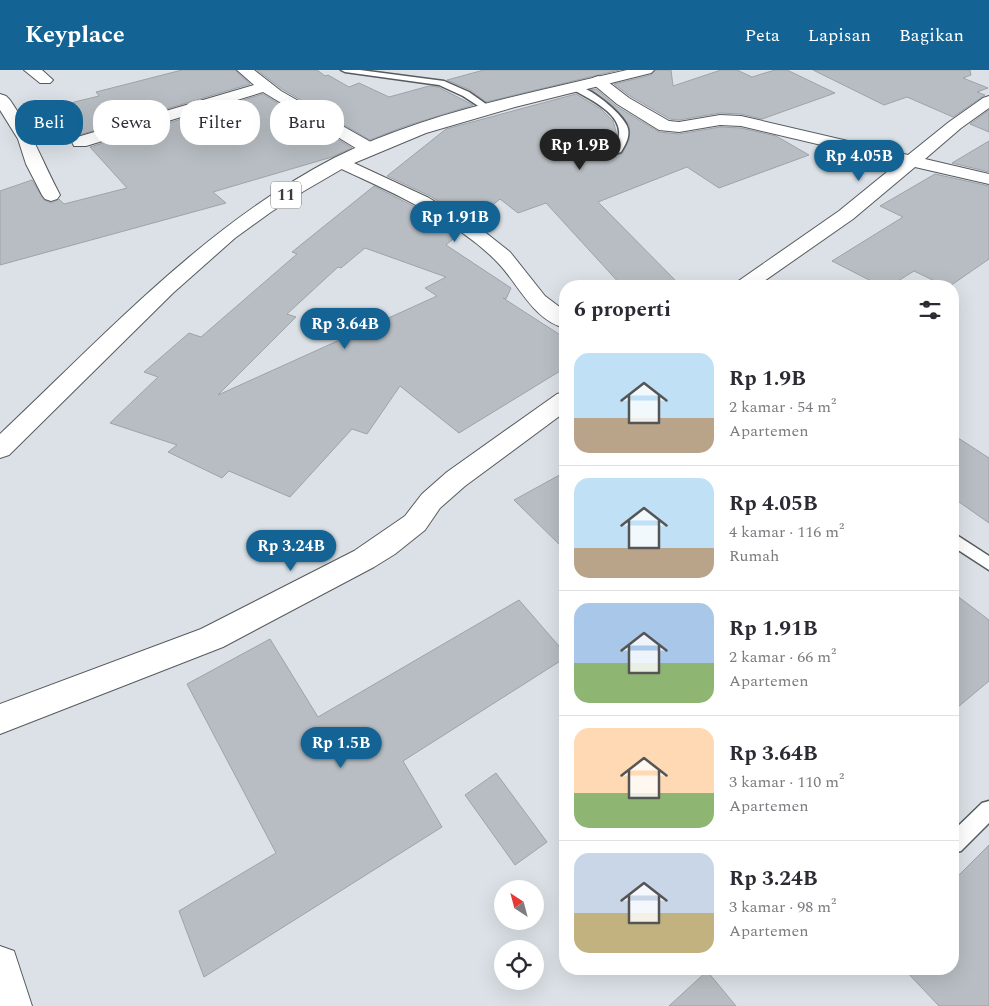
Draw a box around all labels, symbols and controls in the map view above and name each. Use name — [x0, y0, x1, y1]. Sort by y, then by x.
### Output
text: Keyplace — [25, 17, 125, 53]
text: Peta — [745, 22, 780, 49]
text: Lapisan — [808, 22, 871, 49]
text: Bagikan — [899, 22, 964, 49]
chip: Beli — [15, 100, 83, 145]
chip: Sewa — [93, 100, 170, 145]
chip: Filter — [180, 100, 260, 145]
chip: Baru — [270, 100, 344, 145]
pin: Rp 1.9B — [534, 128, 626, 171]
text: Rp 1.9B — [551, 133, 609, 157]
pin: Rp 4.05B — [807, 140, 911, 182]
text: Rp 4.05B — [825, 144, 893, 168]
road number: 11 — [271, 182, 301, 208]
pin: Rp 1.91B — [403, 200, 507, 243]
text: Rp 1.91B — [421, 205, 489, 229]
text: 6 properti — [574, 294, 671, 326]
icon: filters — [916, 296, 944, 324]
pin: Rp 3.64B — [293, 308, 397, 350]
text: Rp 3.64B — [311, 312, 379, 336]
text: Rp 1.9B — [729, 363, 806, 395]
icon: home — [614, 373, 674, 433]
text: 2 kamar · 54 m² — [729, 395, 836, 419]
text: Apartemen — [729, 419, 809, 443]
text: Rp 4.05B — [729, 488, 818, 520]
icon: home — [614, 498, 674, 558]
text: 4 kamar · 116 m² — [729, 520, 844, 544]
pin: Rp 3.24B — [239, 530, 343, 572]
text: Rp 3.24B — [257, 534, 325, 558]
text: Rumah — [729, 544, 779, 568]
text: Rp 1.91B — [729, 613, 818, 645]
icon: home — [614, 623, 674, 683]
text: 2 kamar · 66 m² — [729, 645, 836, 669]
text: Apartemen — [729, 669, 809, 693]
pin: Rp 1.5B — [295, 726, 387, 769]
text: Rp 1.5B — [312, 731, 370, 755]
text: Rp 3.64B — [729, 738, 818, 770]
icon: home — [614, 748, 674, 808]
text: 3 kamar · 110 m² — [729, 770, 844, 794]
text: Apartemen — [729, 794, 809, 818]
text: Rp 3.24B — [729, 863, 818, 895]
icon: home — [614, 873, 674, 933]
north arrow — [494, 880, 544, 930]
map controls — [494, 880, 544, 990]
text: 3 kamar · 98 m² — [729, 895, 836, 919]
text: Apartemen — [729, 919, 809, 943]
button: locate — [494, 940, 544, 990]

